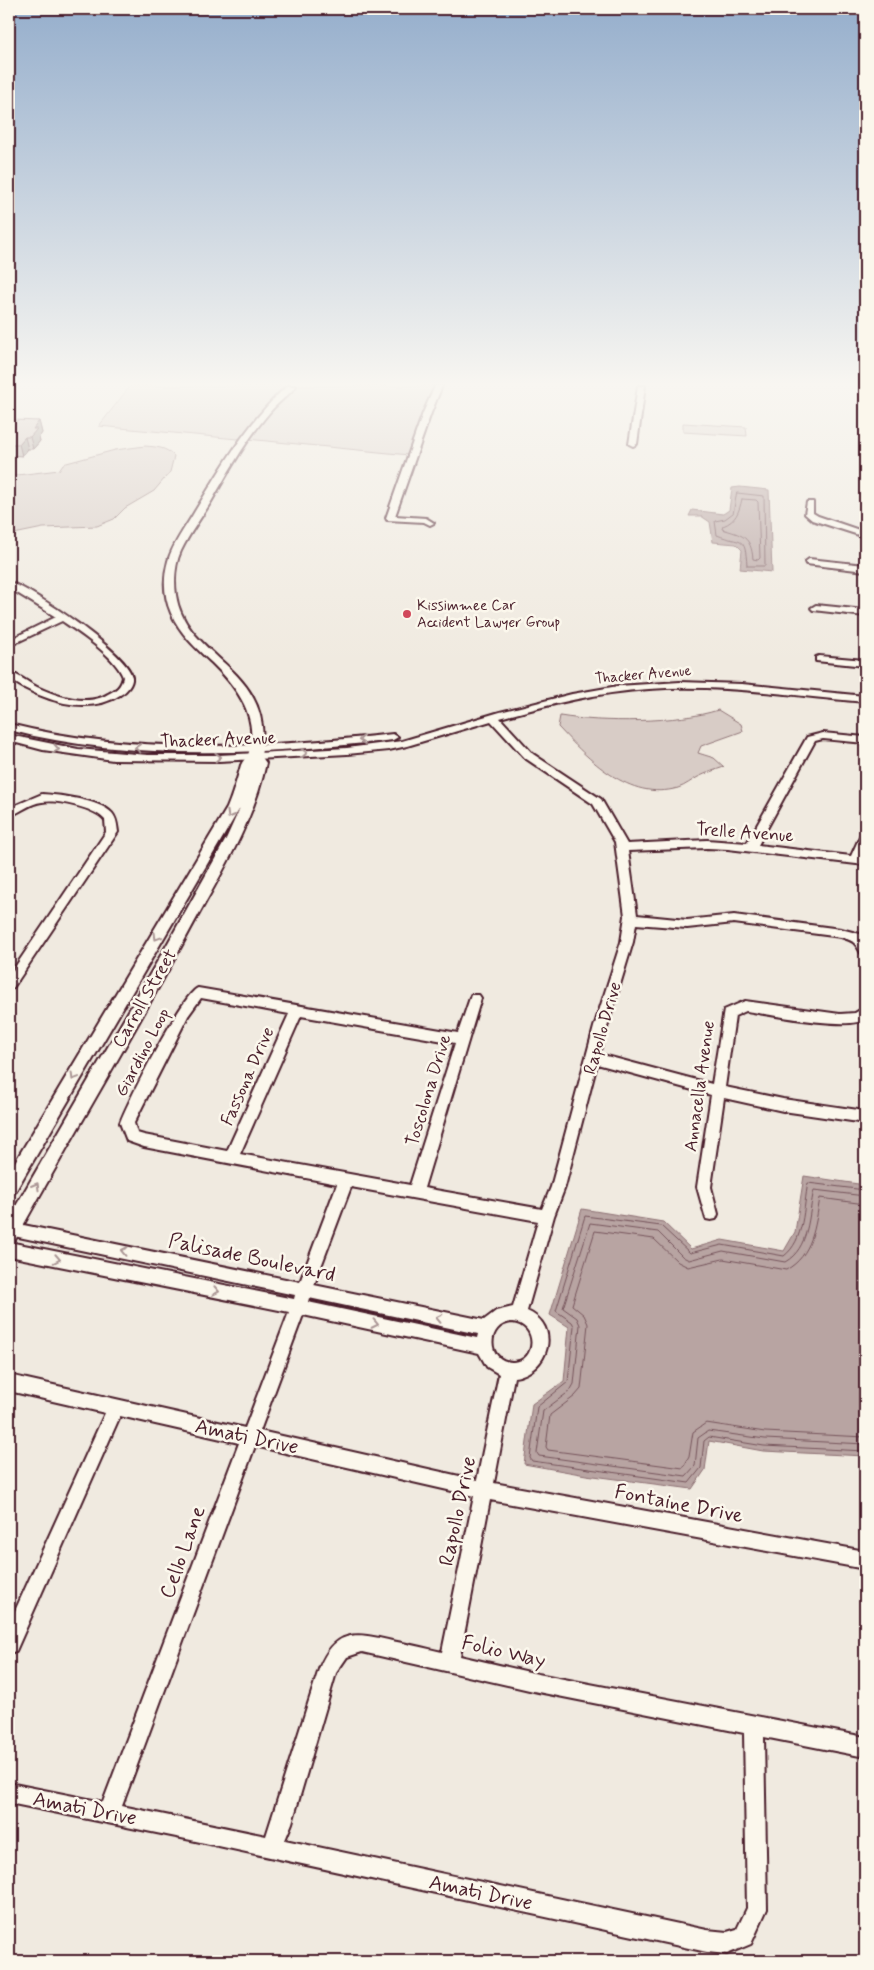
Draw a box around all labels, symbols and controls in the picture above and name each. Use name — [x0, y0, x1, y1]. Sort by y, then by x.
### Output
place label: Kissimmee Car Accident Lawyer Group — [417, 596, 560, 633]
marker: Kissimmee Car Accident Lawyer Group — [401, 608, 413, 620]
street label: Thacker Avenue — [594, 661, 692, 689]
street label: Thacker Avenue — [160, 726, 277, 754]
one-way arrow — [358, 734, 366, 745]
one-way arrow — [52, 743, 61, 753]
one-way arrow — [134, 743, 142, 754]
one-way arrow — [300, 748, 308, 759]
one-way arrow — [214, 752, 222, 763]
one-way arrow — [226, 810, 236, 819]
street label: Trelle Avenue — [695, 818, 795, 848]
one-way arrow — [153, 931, 163, 940]
street label: Carroll Street — [107, 945, 183, 1052]
street label: Rapollo Drive — [578, 979, 628, 1077]
street label: Giardino Loop — [109, 1004, 176, 1101]
street label: Annacella Avenue — [679, 1019, 721, 1153]
street label: Fassona Drive — [215, 1023, 280, 1130]
street label: Toscolona Drive — [401, 1031, 457, 1149]
one-way arrow — [71, 1071, 81, 1080]
one-way arrow — [30, 1183, 40, 1192]
street label: Palisade Boulevard — [166, 1227, 338, 1289]
one-way arrow — [119, 1246, 128, 1257]
one-way arrow — [52, 1253, 61, 1264]
one-way arrow — [211, 1285, 220, 1295]
one-way arrow — [434, 1314, 443, 1324]
one-way arrow — [371, 1318, 379, 1329]
street label: Amati Drive — [192, 1412, 301, 1462]
street label: Rapollo Drive — [433, 1454, 483, 1569]
street label: Fontaine Drive — [612, 1478, 746, 1530]
street label: Cello Lane — [153, 1502, 213, 1602]
street label: Folio Way — [459, 1629, 549, 1675]
street label: Amati Drive — [30, 1785, 139, 1833]
street label: Amati Drive — [426, 1868, 535, 1918]

